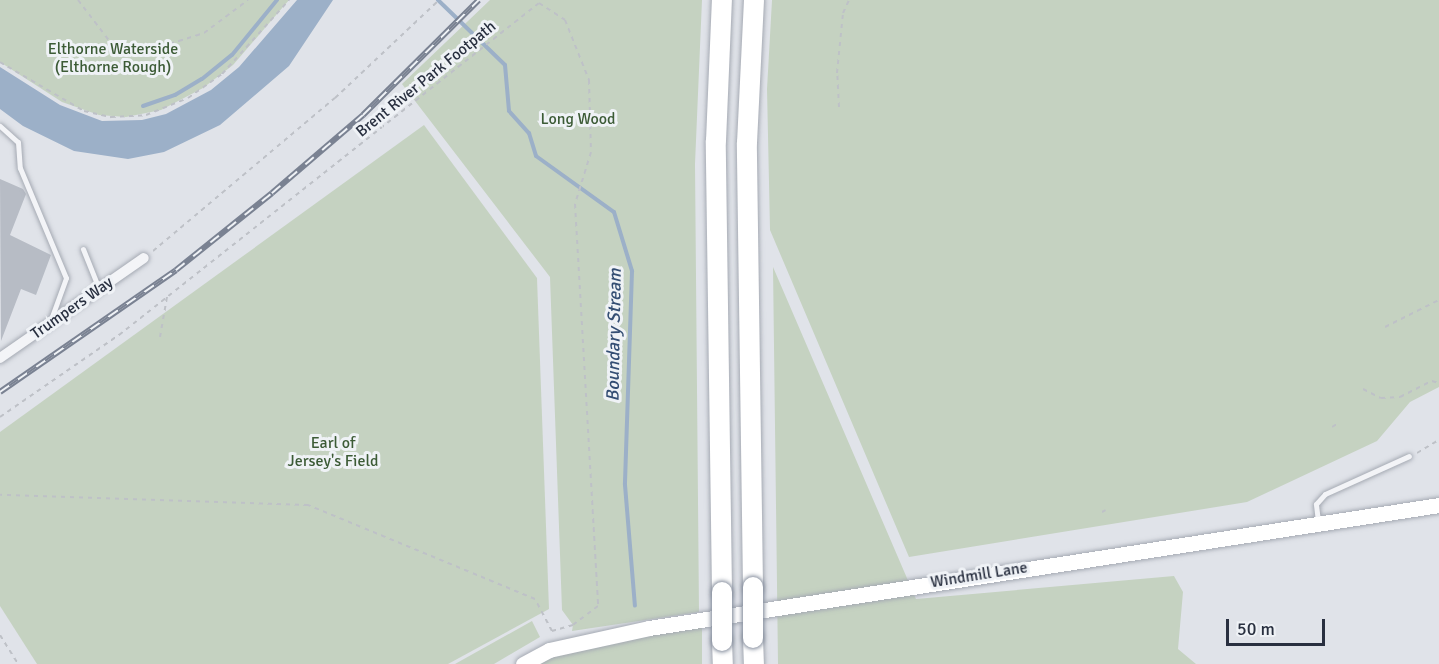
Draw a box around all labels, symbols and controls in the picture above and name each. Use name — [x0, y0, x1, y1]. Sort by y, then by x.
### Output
street label: Brent River Park Footpath — [352, 17, 500, 141]
park label: Elthorne Waterside (Elthorne Rough) — [48, 39, 178, 77]
park label: Long Wood — [540, 109, 616, 129]
water label: Boundary Stream — [602, 268, 626, 402]
street label: Trumpers Way — [27, 273, 117, 343]
park label: Earl of Jersey's Field — [288, 433, 378, 471]
street label: Windmill Lane — [929, 558, 1029, 592]
scale bar — [1229, 607, 1328, 645]
text: 50 m — [1237, 618, 1275, 640]

